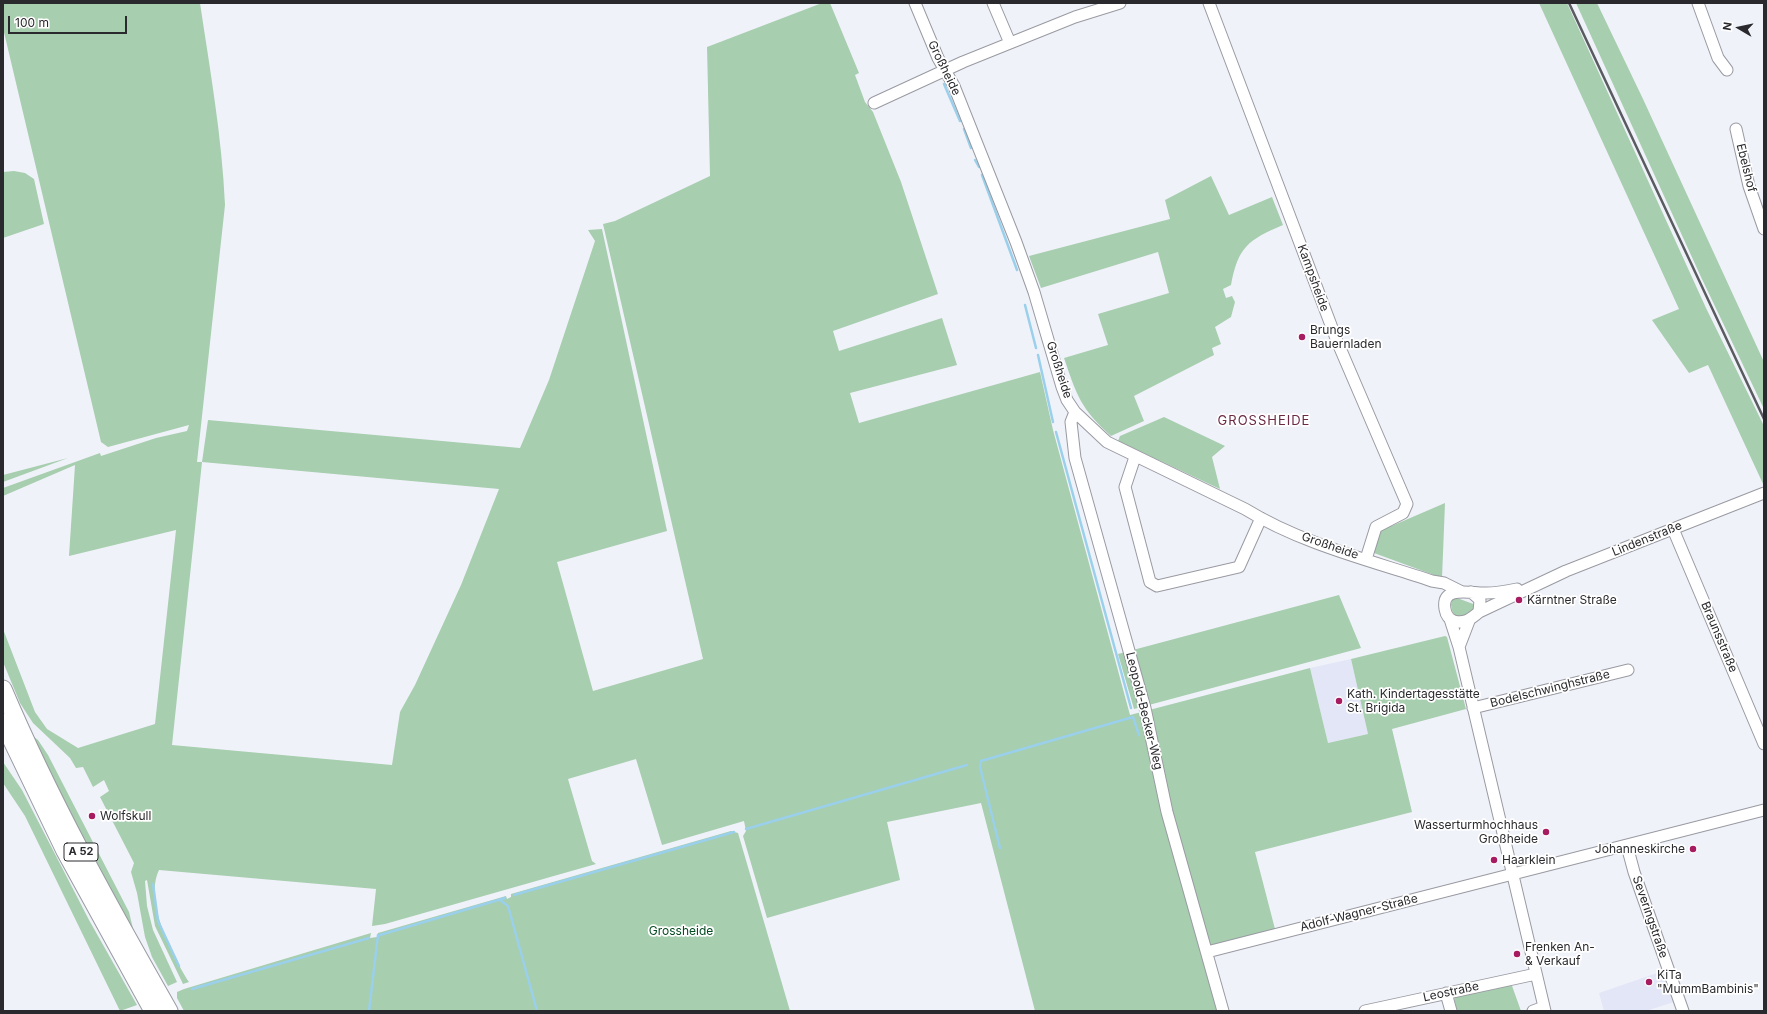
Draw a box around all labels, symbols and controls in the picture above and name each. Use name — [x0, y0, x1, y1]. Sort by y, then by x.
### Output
scale bar — [10, 8, 129, 34]
north arrow — [1719, 8, 1759, 48]
text: 100 m — [15, 15, 49, 30]
text: N — [1720, 21, 1735, 31]
street label: Großheide — [925, 38, 963, 98]
street label: Ebelshof — [1733, 142, 1759, 194]
street label: Kampsheide — [1294, 242, 1332, 314]
place label: Brungs Bauernladen — [1310, 323, 1382, 351]
marker: Brungs Bauernladen — [1297, 332, 1307, 342]
street label: Großheide — [1043, 340, 1075, 400]
district label: GROSSHEIDE — [1218, 413, 1310, 429]
street label: Lindenstraße — [1610, 518, 1684, 560]
street label: Großheide — [1300, 530, 1360, 562]
place label: Kärntner Straße — [1527, 593, 1617, 607]
marker: Kärntner Straße — [1514, 595, 1524, 605]
street label: Braunsstraße — [1698, 599, 1740, 675]
street label: Leopold-Becker-Weg — [1122, 651, 1166, 771]
street label: Bodelschwinghstraße — [1489, 667, 1611, 711]
place label: Kath. Kindertagesstätte St. Brigida — [1347, 687, 1480, 715]
marker: Kath. Kindertagesstätte St. Brigida — [1334, 696, 1344, 706]
place label: Wolfskull — [100, 809, 151, 823]
marker: Wolfskull — [87, 811, 97, 821]
place label: Wasserturmhochhaus Großheide — [1414, 818, 1538, 846]
marker: Wasserturmhochhaus Großheide — [1541, 827, 1551, 837]
place label: Johanneskirche — [1595, 842, 1685, 856]
road number: A 52 — [64, 843, 98, 861]
marker: Johanneskirche — [1688, 844, 1698, 854]
place label: Haarklein — [1502, 853, 1556, 867]
marker: Haarklein — [1489, 855, 1499, 865]
street label: Severingstraße — [1629, 874, 1671, 960]
street label: Adolf-Wagner-Straße — [1299, 891, 1419, 935]
park label: Grossheide — [649, 924, 713, 938]
place label: Frenken An- & Verkauf — [1525, 940, 1595, 968]
marker: Frenken An- & Verkauf — [1512, 949, 1522, 959]
place label: KiTa "MummBambinis" — [1657, 968, 1759, 996]
marker: KiTa "MummBambinis" — [1644, 977, 1654, 987]
street label: Leostraße — [1422, 979, 1480, 1005]

